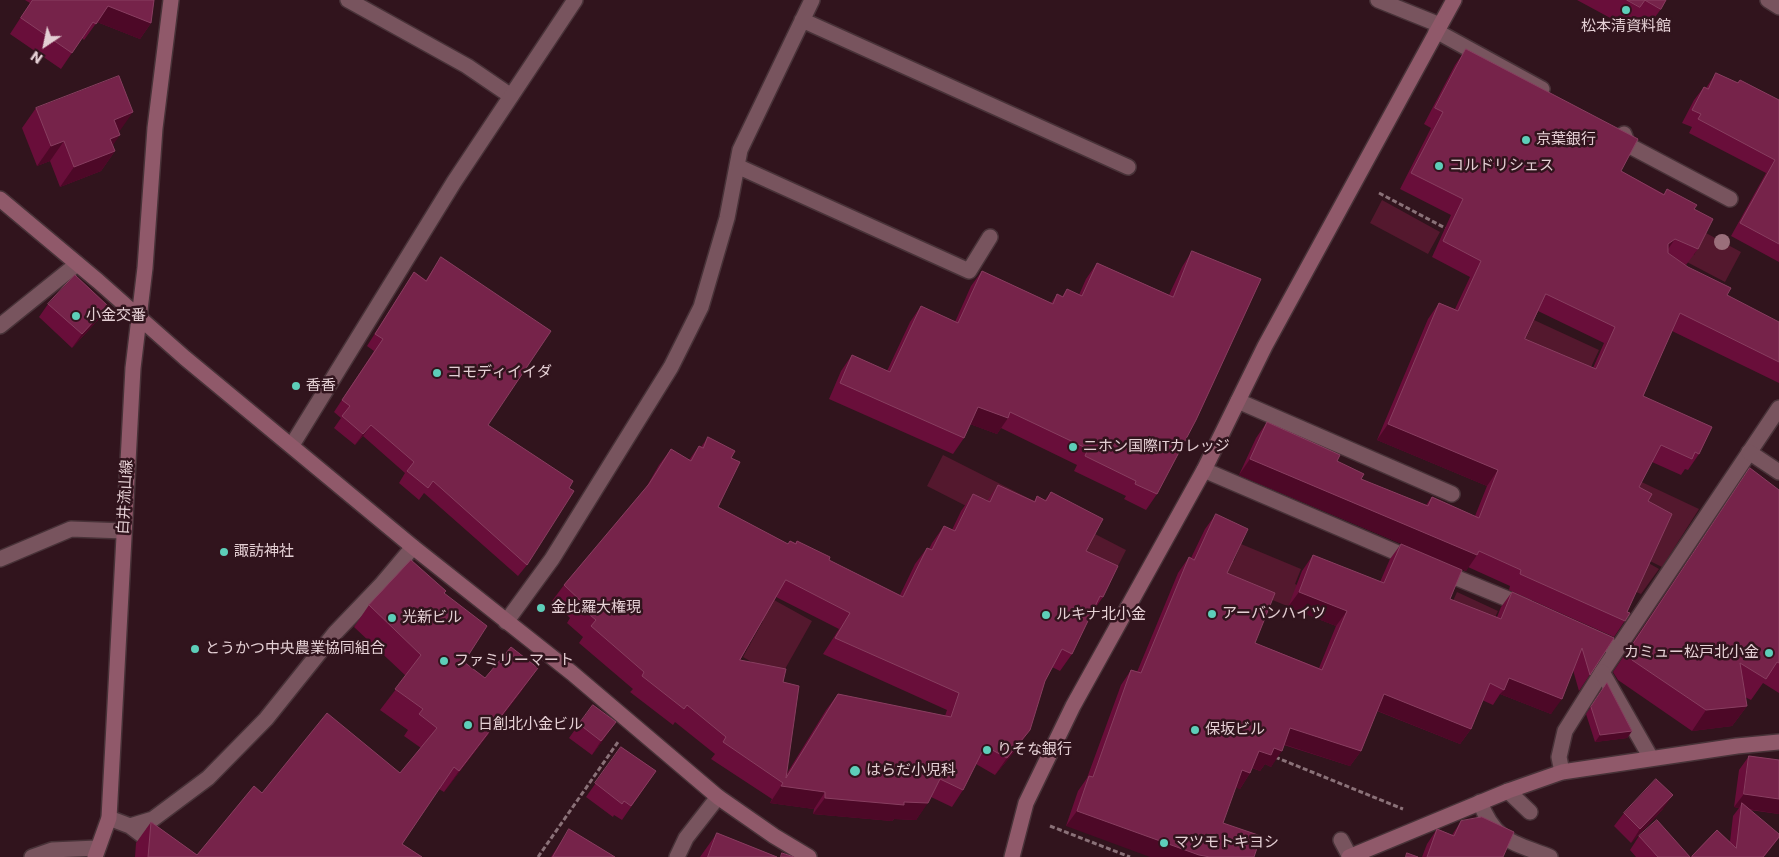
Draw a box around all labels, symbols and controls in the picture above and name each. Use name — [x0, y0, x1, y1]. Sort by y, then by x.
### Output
marker: 松本清資料館 — [1620, 4, 1632, 16]
place label: 松本清資料館 — [1581, 18, 1671, 36]
north arrow — [20, 20, 70, 70]
text: N — [27, 46, 47, 69]
place label: 京葉銀行 — [1536, 131, 1596, 149]
marker: 京葉銀行 — [1520, 134, 1532, 146]
place label: コルドリシェス — [1449, 157, 1554, 175]
marker: コルドリシェス — [1433, 160, 1445, 172]
place label: 小金交番 — [86, 307, 146, 325]
marker: 小金交番 — [70, 310, 82, 322]
place label: コモディイイダ — [447, 364, 552, 382]
marker: コモディイイダ — [431, 367, 443, 379]
place label: 香香 — [306, 377, 336, 395]
marker: 香香 — [290, 380, 302, 392]
place label: ニホン国際ITカレッジ — [1083, 438, 1230, 456]
marker: ニホン国際ITカレッジ — [1067, 441, 1079, 453]
street label: 白井流山線 — [115, 459, 137, 535]
place label: 諏訪神社 — [234, 543, 294, 561]
marker: 諏訪神社 — [218, 546, 230, 558]
place label: 金比羅大権現 — [551, 599, 641, 617]
marker: 金比羅大権現 — [535, 602, 547, 614]
place label: アーバンハイツ — [1222, 605, 1326, 623]
place label: ルキナ北小金 — [1056, 606, 1146, 624]
marker: アーバンハイツ — [1206, 608, 1218, 620]
place label: 光新ビル — [402, 609, 462, 627]
marker: ルキナ北小金 — [1040, 609, 1052, 621]
marker: 光新ビル — [386, 612, 398, 624]
place label: とうかつ中央農業協同組合 — [205, 640, 385, 658]
marker: とうかつ中央農業協同組合 — [189, 643, 201, 655]
place label: カミュー松戸北小金 — [1624, 644, 1759, 662]
marker: カミュー松戸北小金 — [1763, 647, 1775, 659]
place label: ファミリーマート — [454, 652, 574, 670]
marker: ファミリーマート — [438, 655, 450, 667]
place label: 日創北小金ビル — [478, 716, 583, 734]
marker: 日創北小金ビル — [462, 719, 474, 731]
place label: 保坂ビル — [1205, 721, 1265, 739]
marker: 保坂ビル — [1189, 724, 1201, 736]
place label: りそな銀行 — [997, 741, 1072, 759]
marker: りそな銀行 — [981, 744, 993, 756]
place label: はらだ小児科 — [866, 762, 956, 780]
marker: はらだ小児科 — [848, 764, 862, 778]
place label: マツモトキヨシ — [1174, 834, 1279, 852]
marker: マツモトキヨシ — [1158, 837, 1170, 849]

